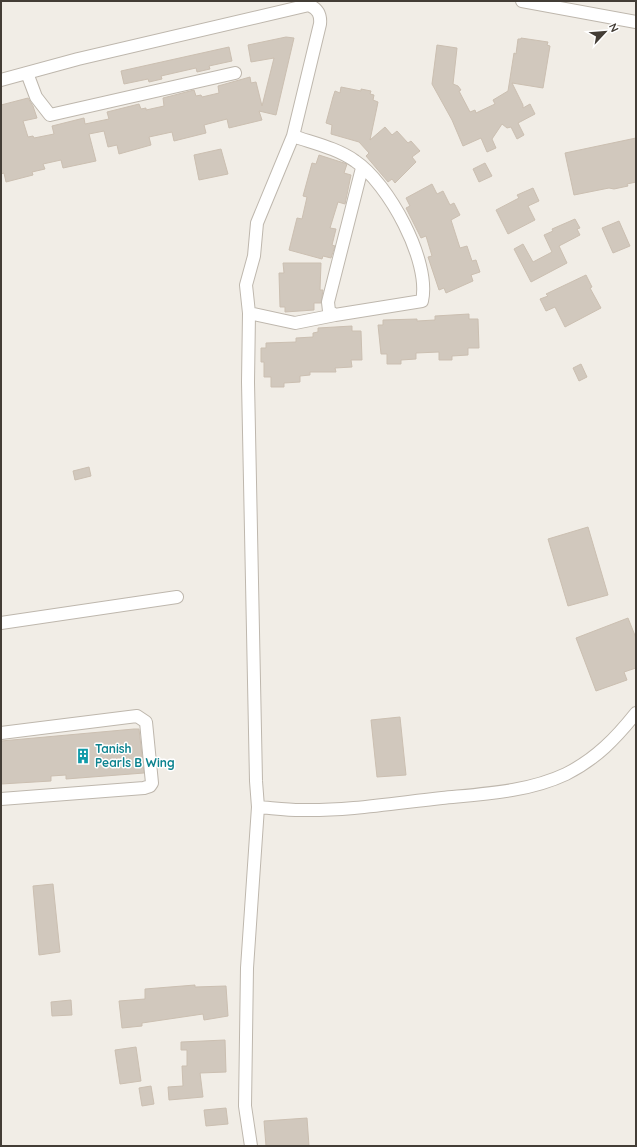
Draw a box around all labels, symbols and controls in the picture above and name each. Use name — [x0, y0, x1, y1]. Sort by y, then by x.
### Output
north arrow — [585, 12, 625, 52]
text: N — [606, 21, 622, 34]
place label: Tanish Pearls B Wing — [95, 741, 175, 770]
building icon: Tanish Pearls B Wing — [74, 747, 92, 765]

